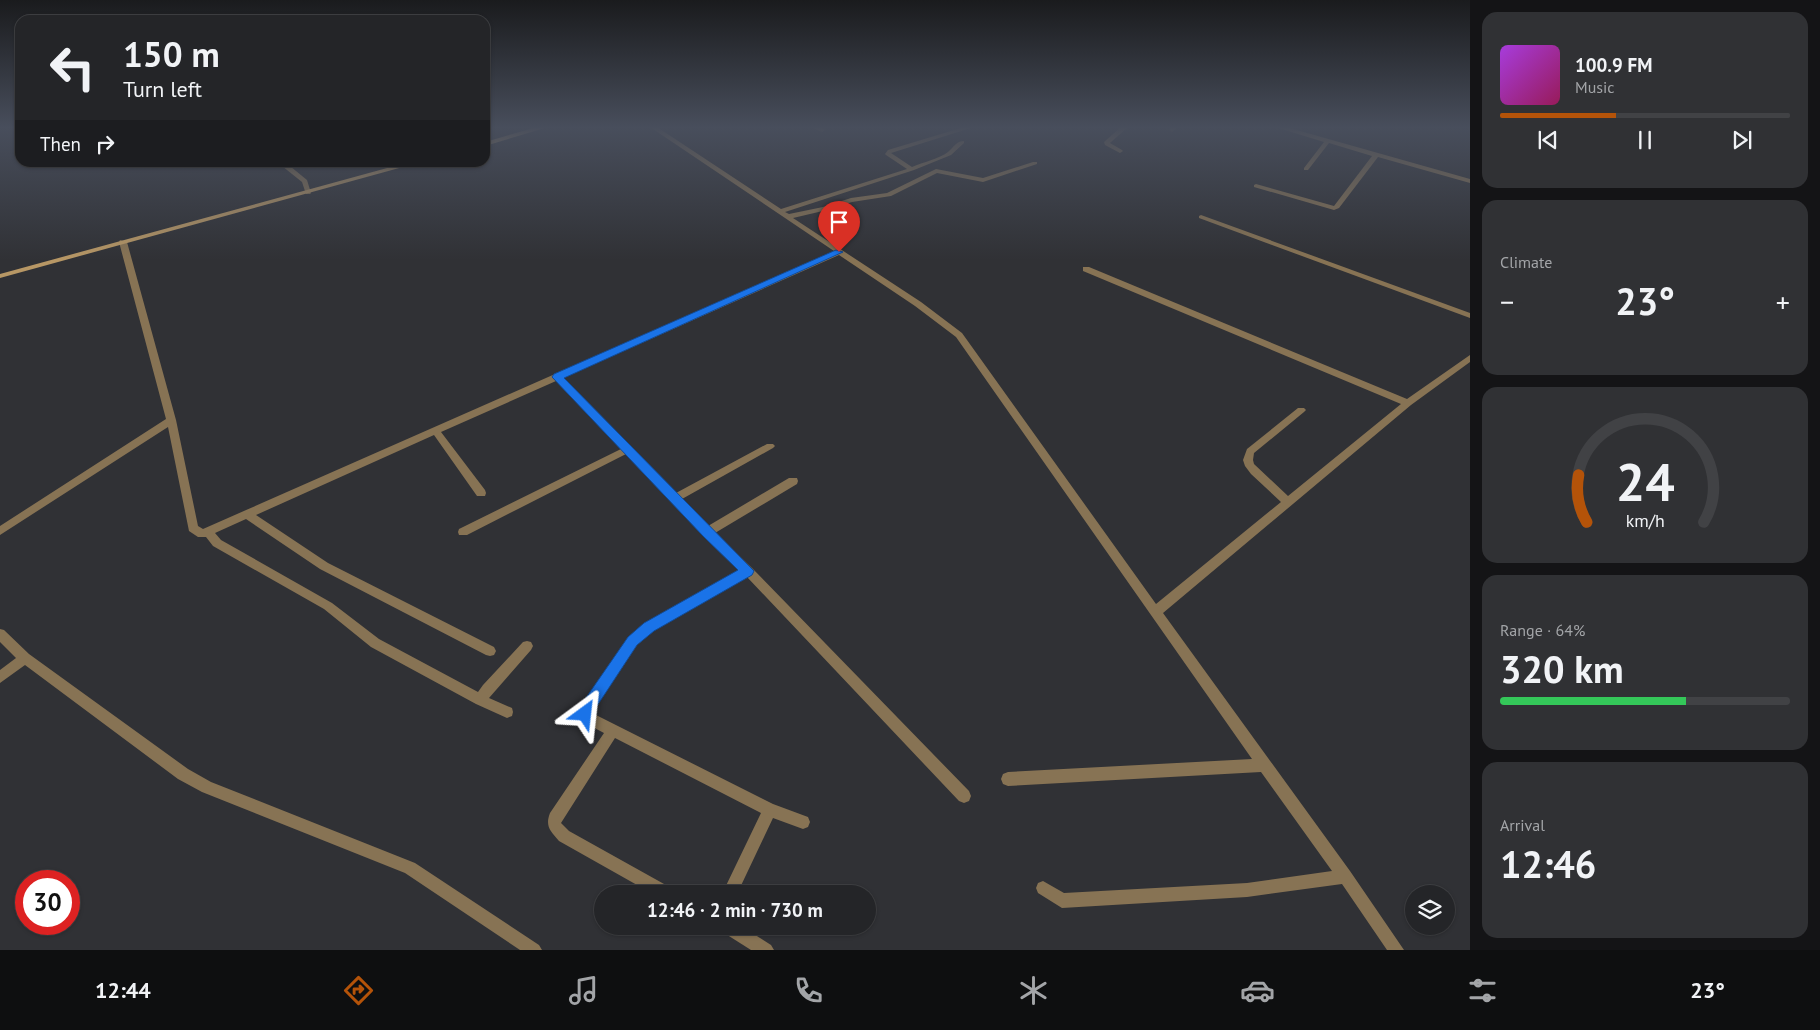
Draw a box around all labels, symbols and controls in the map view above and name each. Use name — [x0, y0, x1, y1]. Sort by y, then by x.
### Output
text: 150 m — [123, 31, 220, 77]
icon: left — [40, 35, 105, 100]
text: 100.9 FM — [1575, 53, 1652, 77]
text: Turn left — [123, 75, 202, 103]
text: Music — [1575, 77, 1615, 97]
icon: previous — [1534, 126, 1562, 154]
icon: pause — [1631, 126, 1659, 154]
icon: next — [1728, 126, 1756, 154]
icon: right — [91, 130, 119, 158]
text: Then — [40, 132, 81, 156]
pin — [818, 201, 860, 252]
icon: arrive — [825, 208, 853, 236]
text: Climate — [1500, 252, 1552, 272]
text: 23° — [1615, 276, 1675, 325]
text: − — [1500, 283, 1514, 320]
text: + — [1776, 283, 1790, 320]
text: 24 — [1616, 448, 1674, 515]
text: km/h — [1625, 509, 1665, 532]
text: Range · 64% — [1500, 620, 1585, 640]
text: 320 km — [1500, 644, 1624, 693]
position arrow — [558, 687, 610, 739]
text: Arrival — [1500, 815, 1545, 835]
text: 12:46 — [1500, 839, 1596, 888]
speed limit sign: 30 — [15, 870, 80, 935]
map controls — [1405, 885, 1455, 935]
button: layers — [1405, 885, 1455, 935]
text: 12:46 · 2 min · 730 m — [647, 898, 823, 922]
icon: directions — [341, 973, 376, 1008]
icon: music — [566, 973, 601, 1008]
icon: phone — [791, 973, 826, 1008]
icon: climate — [1016, 973, 1051, 1008]
icon: car — [1240, 973, 1275, 1008]
icon: filters — [1465, 973, 1500, 1008]
text: 12:44 — [95, 976, 151, 1004]
text: 23° — [1690, 976, 1725, 1004]

